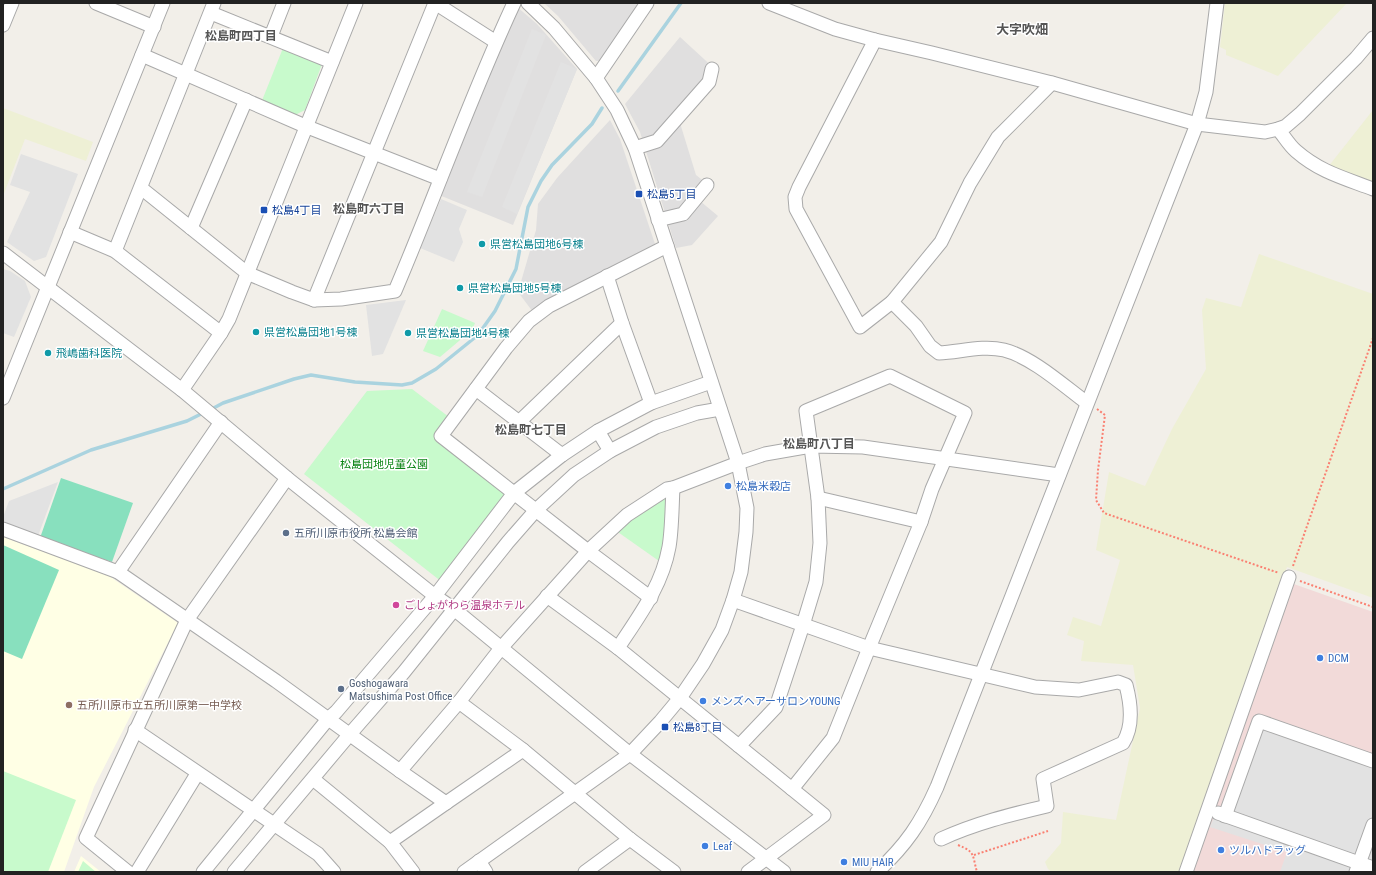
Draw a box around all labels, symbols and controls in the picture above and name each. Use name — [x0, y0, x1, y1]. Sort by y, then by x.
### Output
district label: 大字吹畑 — [996, 22, 1048, 37]
district label: 松島町四丁目 — [205, 29, 277, 43]
place label: 松島5丁目 — [647, 188, 696, 201]
marker: 松島5丁目 — [634, 189, 644, 199]
district label: 松島町六丁目 — [333, 202, 405, 216]
place label: 松島4丁目 — [272, 204, 321, 217]
marker: 松島4丁目 — [259, 205, 269, 215]
place label: 県営松島団地6号棟 — [490, 238, 583, 251]
marker: 県営松島団地6号棟 — [477, 239, 487, 249]
place label: 県営松島団地5号棟 — [468, 282, 561, 295]
marker: 県営松島団地5号棟 — [455, 283, 465, 293]
place label: 県営松島団地1号棟 — [264, 326, 357, 339]
marker: 県営松島団地1号棟 — [251, 327, 261, 337]
place label: 県営松島団地4号棟 — [416, 327, 509, 340]
marker: 県営松島団地4号棟 — [403, 328, 413, 338]
place label: 飛嶋歯科医院 — [56, 347, 122, 360]
marker: 飛嶋歯科医院 — [43, 348, 53, 358]
district label: 松島町七丁目 — [495, 423, 567, 437]
district label: 松島町八丁目 — [783, 437, 855, 451]
park label: 松島団地児童公園 — [340, 458, 428, 471]
place label: 松島米穀店 — [736, 480, 791, 493]
marker: 松島米穀店 — [723, 481, 733, 491]
place label: 五所川原市役所 松島会館 — [294, 527, 418, 540]
marker: 五所川原市役所 松島会館 — [281, 528, 291, 538]
place label: ごしょがわら温泉ホテル — [404, 599, 525, 612]
marker: ごしょがわら温泉ホテル — [391, 600, 401, 610]
place label: DCM — [1328, 652, 1349, 665]
marker: DCM — [1315, 653, 1325, 663]
place label: Goshogawara Matsushima Post Office — [349, 677, 452, 703]
marker: Goshogawara Matsushima Post Office — [336, 684, 346, 694]
place label: メンズヘアーサロンYOUNG — [711, 695, 841, 708]
marker: メンズヘアーサロンYOUNG — [698, 696, 708, 706]
place label: 五所川原市立五所川原第一中学校 — [77, 699, 242, 712]
marker: 五所川原市立五所川原第一中学校 — [64, 700, 74, 710]
place label: 松島8丁目 — [673, 721, 722, 734]
marker: 松島8丁目 — [660, 722, 670, 732]
place label: Leaf — [713, 840, 733, 853]
marker: Leaf — [700, 841, 710, 851]
place label: ツルハドラッグ — [1229, 844, 1306, 857]
marker: ツルハドラッグ — [1216, 845, 1226, 855]
place label: MIU HAIR — [852, 856, 894, 869]
marker: MIU HAIR — [839, 857, 849, 867]

